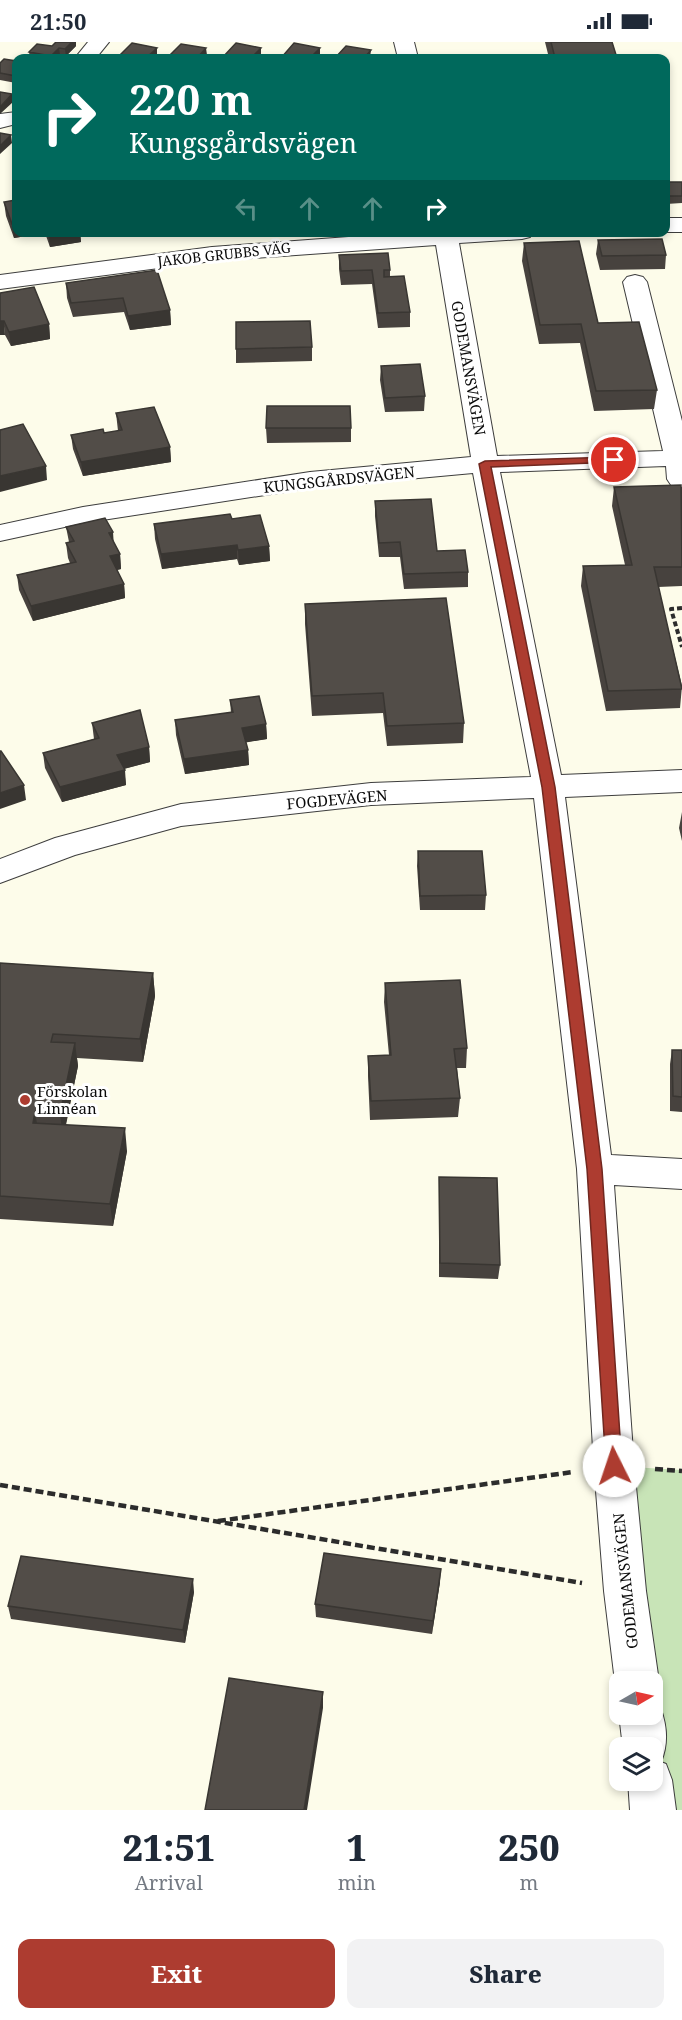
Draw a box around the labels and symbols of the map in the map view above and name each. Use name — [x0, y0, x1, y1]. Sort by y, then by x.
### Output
street label: JAKOB GRUBBS VÄG — [155, 238, 292, 271]
street label: GODEMANSVÄGEN — [447, 299, 491, 438]
pin — [588, 434, 639, 485]
street label: KUNGSGÅRDSVÄGEN — [262, 461, 416, 497]
street label: FOGDEVÄGEN — [286, 785, 389, 813]
place label: Förskolan Linnéan — [37, 1081, 108, 1118]
marker: Förskolan Linnéan — [18, 1093, 32, 1107]
position arrow — [582, 1434, 646, 1498]
street label: GODEMANSVÄGEN — [608, 1511, 642, 1650]
north arrow — [609, 1671, 663, 1725]

